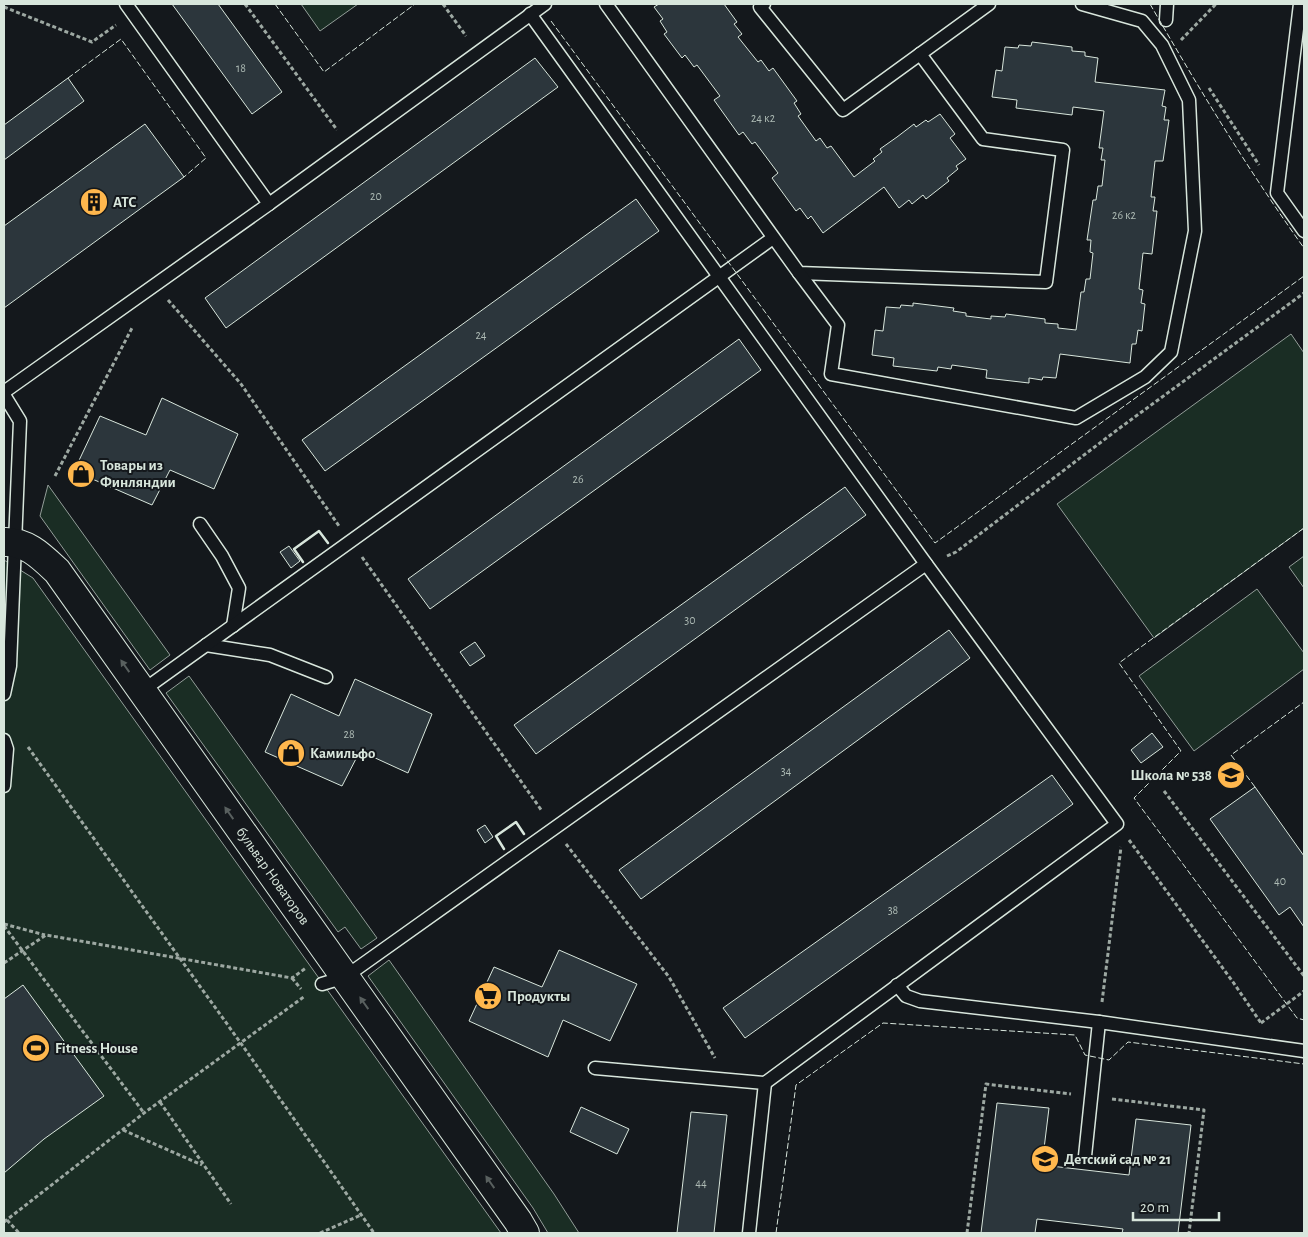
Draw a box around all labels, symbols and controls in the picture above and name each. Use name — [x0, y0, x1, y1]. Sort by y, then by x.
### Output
house number: 18 — [236, 62, 246, 74]
house number: 24 к2 — [751, 112, 776, 124]
building icon: АТС — [79, 187, 109, 217]
house number: 20 — [370, 190, 382, 202]
place label: АТС — [113, 195, 137, 210]
house number: 26 к2 — [1112, 209, 1137, 221]
house number: 24 — [475, 329, 487, 341]
place label: Товары из Финляндии — [100, 458, 176, 490]
shop icon: Товары из Финляндии — [66, 459, 96, 489]
house number: 26 — [572, 473, 584, 485]
house number: 30 — [684, 614, 696, 626]
one-way arrow — [120, 659, 130, 673]
house number: 28 — [343, 728, 355, 740]
shop icon: Камильфо — [276, 738, 306, 768]
place label: Камильфо — [310, 746, 375, 761]
school or university icon: Школа № 538 — [1216, 760, 1246, 790]
house number: 34 — [781, 765, 792, 777]
place label: Школа № 538 — [1130, 768, 1212, 783]
one-way arrow — [224, 806, 234, 820]
street label: бульвар Новаторов — [234, 824, 313, 927]
house number: 40 — [1274, 875, 1286, 887]
house number: 38 — [888, 904, 899, 916]
supermarket icon: Продукты — [473, 981, 503, 1011]
place label: Продукты — [507, 989, 570, 1004]
one-way arrow — [359, 996, 369, 1010]
sports icon: Fitness House — [21, 1033, 51, 1063]
place label: Fitness House — [55, 1041, 138, 1056]
school or university icon: Детский сад № 21 — [1030, 1144, 1060, 1174]
place label: Детский сад № 21 — [1064, 1152, 1171, 1167]
one-way arrow — [485, 1175, 495, 1188]
house number: 44 — [695, 1177, 707, 1189]
scale bar — [1133, 1190, 1219, 1222]
text: 20 m — [1140, 1200, 1169, 1215]

